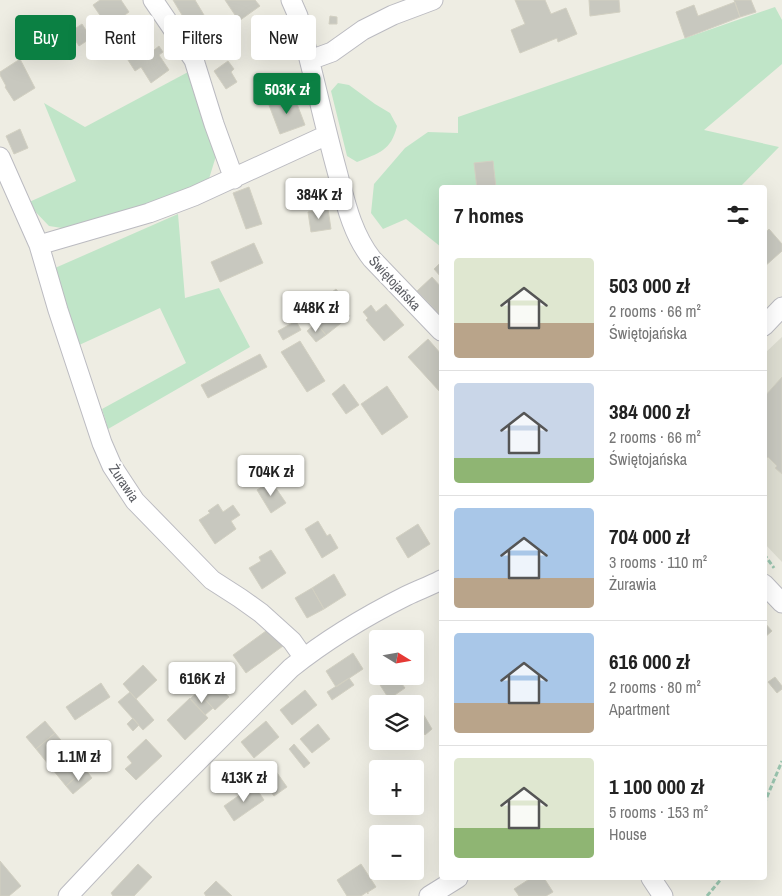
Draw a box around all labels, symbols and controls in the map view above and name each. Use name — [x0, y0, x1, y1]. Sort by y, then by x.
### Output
chip: Buy — [15, 15, 76, 60]
chip: Rent — [86, 15, 154, 60]
chip: Filters — [164, 15, 241, 60]
chip: New — [251, 15, 316, 60]
pin: 503K zł — [241, 72, 333, 115]
text: 503K zł — [264, 78, 310, 100]
pin: 384K zł — [273, 178, 365, 220]
text: 384K zł — [296, 183, 342, 205]
text: 7 homes — [454, 201, 524, 230]
icon: filters — [724, 201, 752, 229]
street label: Świętojańska — [365, 252, 425, 315]
text: 503 000 zł — [609, 271, 689, 300]
icon: home — [494, 278, 554, 338]
pin: 448K zł — [270, 290, 362, 333]
text: 448K zł — [293, 296, 339, 318]
text: 2 rooms · 66 m² — [609, 300, 701, 322]
text: Świętojańska — [609, 322, 687, 344]
text: 384 000 zł — [609, 397, 689, 426]
icon: home — [494, 403, 554, 463]
text: 2 rooms · 66 m² — [609, 426, 701, 448]
text: Świętojańska — [609, 448, 687, 470]
pin: 704K zł — [225, 454, 317, 497]
text: 704K zł — [248, 460, 294, 482]
street label: Żurawia — [105, 461, 143, 506]
text: 704 000 zł — [609, 522, 689, 551]
icon: home — [494, 528, 554, 588]
text: 3 rooms · 110 m² — [609, 551, 707, 573]
text: Żurawia — [609, 573, 656, 595]
north arrow — [369, 630, 424, 685]
map controls — [369, 630, 424, 880]
text: 616 000 zł — [609, 647, 689, 676]
icon: home — [494, 653, 554, 713]
pin: 616K zł — [156, 662, 248, 704]
text: 616K zł — [179, 667, 225, 689]
text: 2 rooms · 80 m² — [609, 676, 701, 698]
button: layers — [369, 695, 424, 750]
text: Apartment — [609, 698, 670, 720]
pin: 1.1M zł — [33, 740, 125, 782]
text: 1.1M zł — [57, 745, 101, 767]
pin: 413K zł — [198, 760, 290, 803]
button: + — [369, 760, 424, 815]
text: 413K zł — [221, 766, 267, 788]
text: 1 100 000 zł — [609, 772, 704, 801]
icon: home — [494, 778, 554, 838]
text: 5 rooms · 153 m² — [609, 801, 708, 823]
text: House — [609, 823, 647, 845]
button: − — [369, 825, 424, 880]

